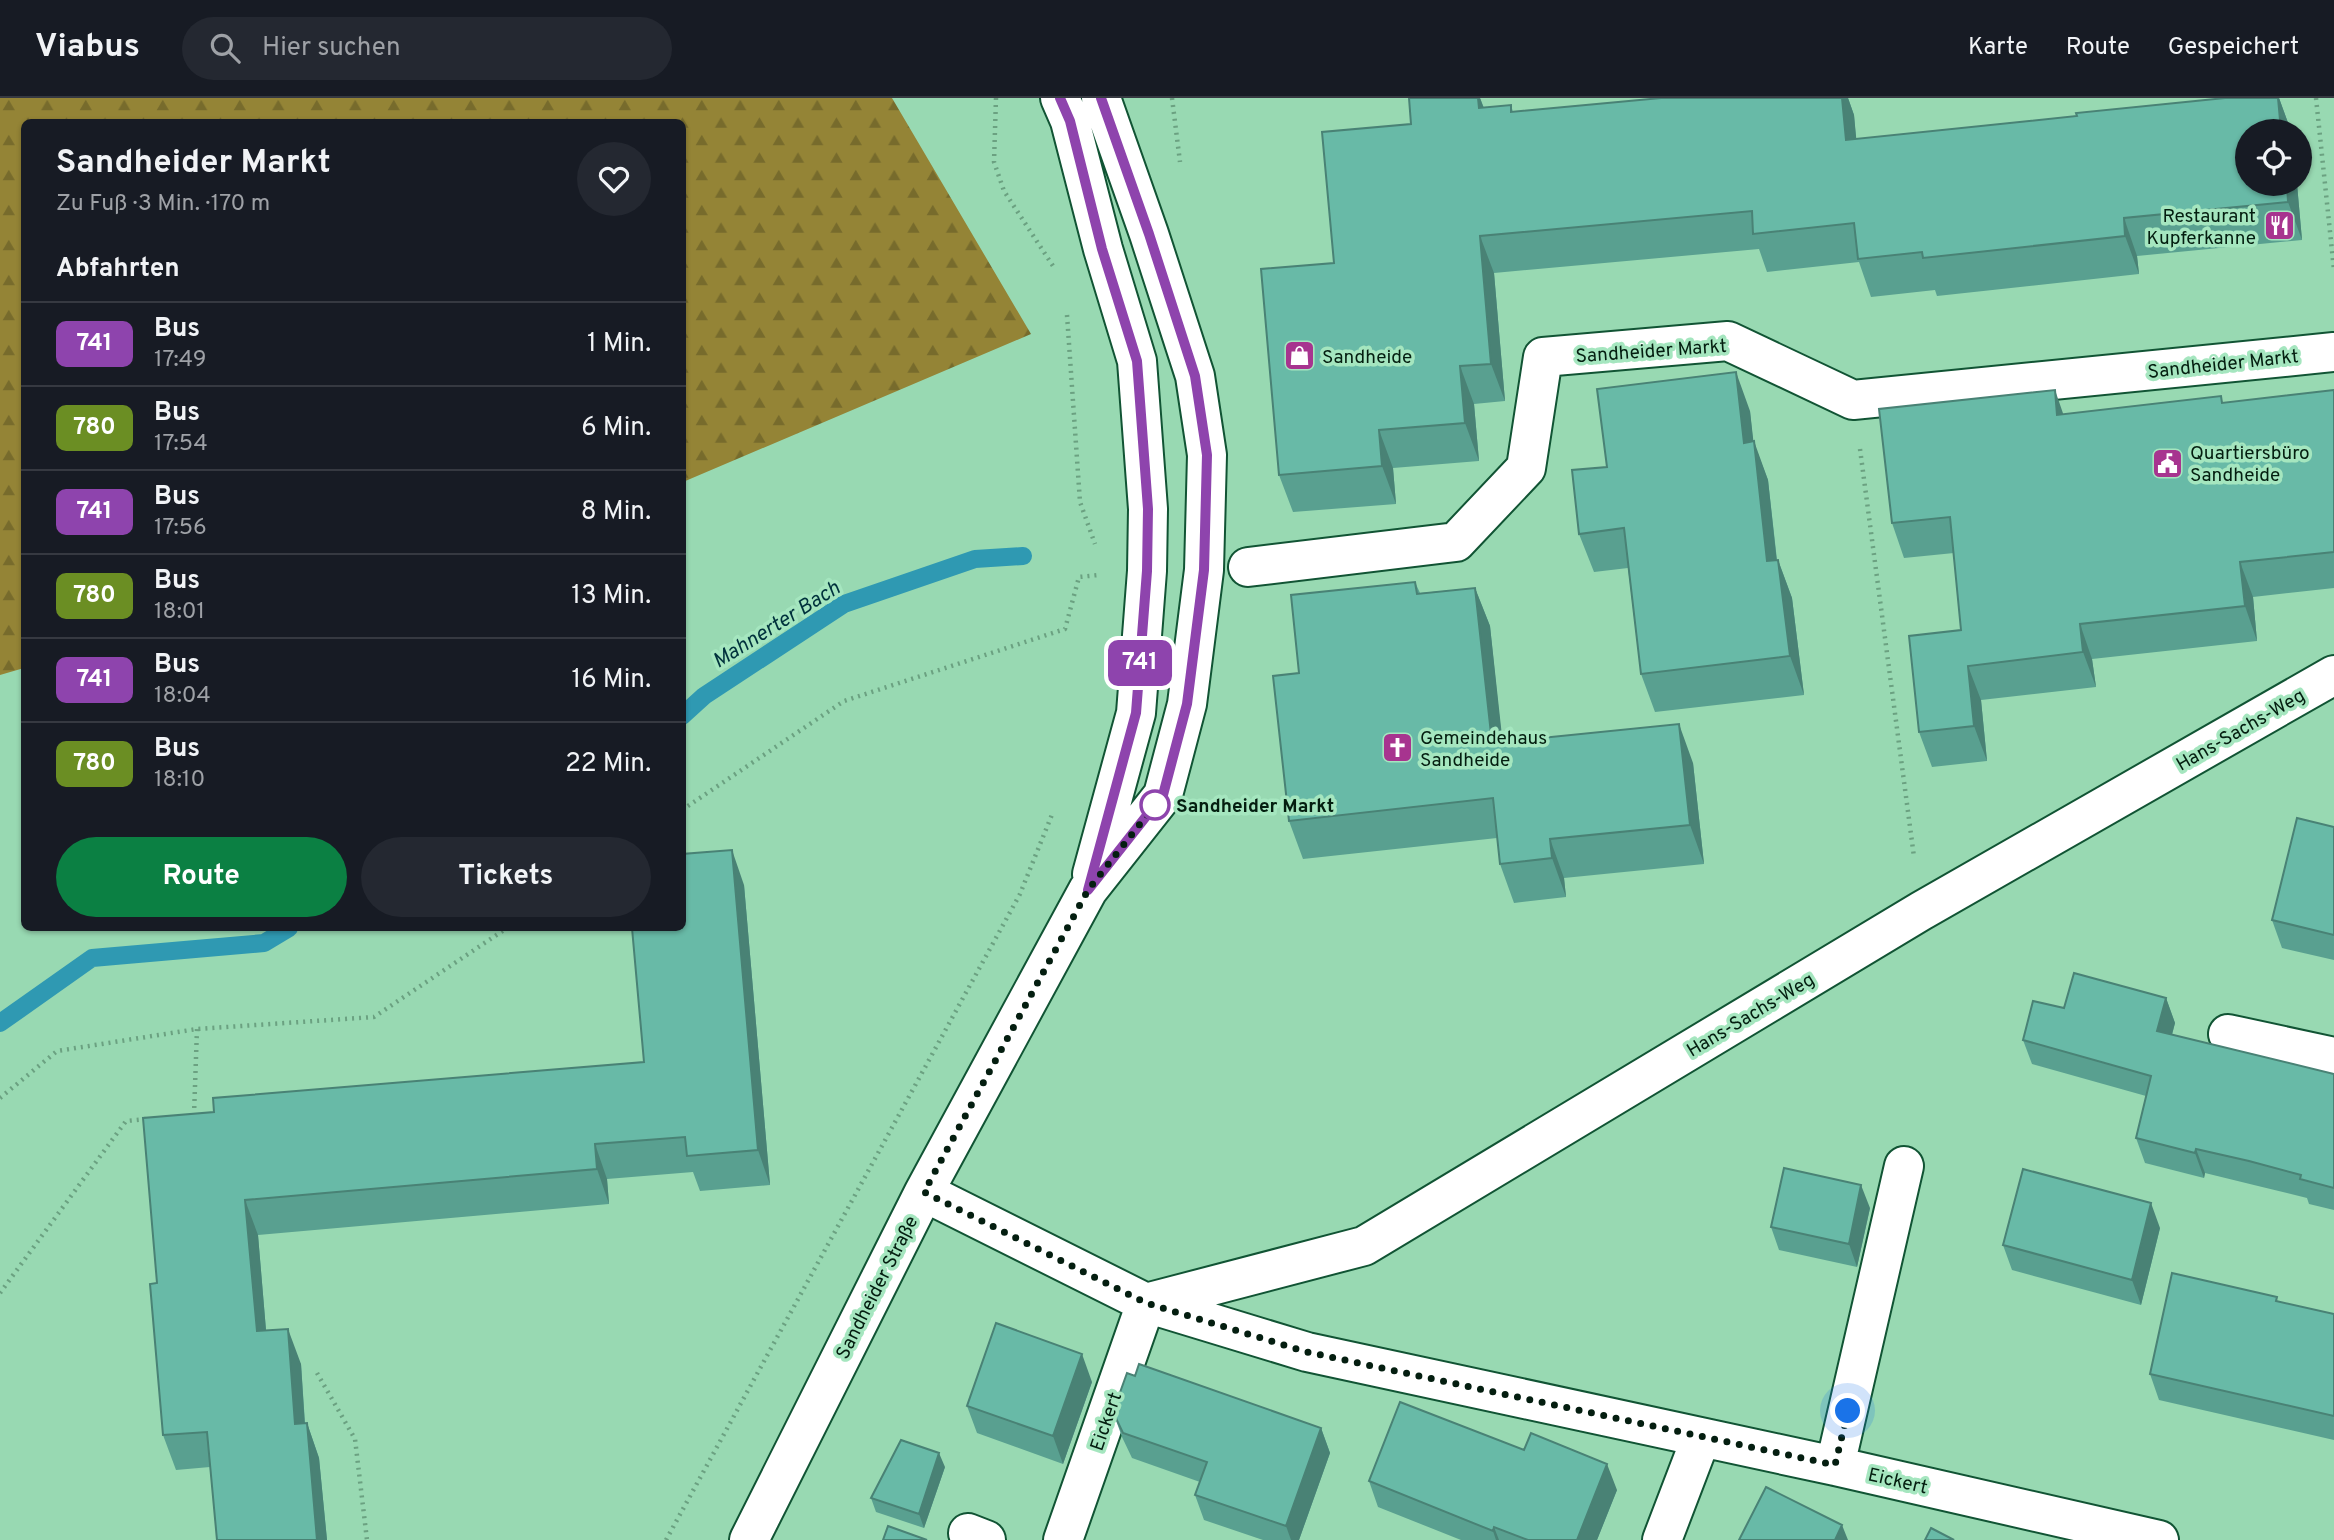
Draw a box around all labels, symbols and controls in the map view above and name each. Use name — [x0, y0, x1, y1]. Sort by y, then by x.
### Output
search box — [182, 17, 672, 80]
text: Viabus — [35, 27, 140, 69]
icon: search — [206, 29, 244, 67]
text: Hier suchen — [262, 32, 401, 65]
text: Karte — [1968, 33, 2028, 63]
text: Route — [2066, 33, 2130, 63]
text: Gespeichert — [2168, 33, 2299, 63]
map controls — [2235, 119, 2312, 196]
button: locate — [2235, 119, 2312, 196]
button: heart — [577, 142, 651, 216]
text: Sandheider Markt — [56, 143, 331, 185]
text: Zu Fuß · 3 Min. · 170 m — [56, 190, 270, 219]
place label: Restaurant Kupferkanne — [2147, 205, 2256, 251]
restaurant icon: Restaurant Kupferkanne — [2262, 209, 2296, 243]
text: Abfahrten — [56, 253, 180, 286]
text: Bus — [154, 313, 200, 346]
text: 1 Min. — [587, 328, 651, 361]
text: 741 — [77, 329, 112, 359]
street label: Sandheider Markt — [1575, 335, 1728, 369]
shop icon: Sandheide — [1282, 339, 1316, 373]
street label: Sandheider Markt — [2147, 345, 2300, 385]
text: 17:49 — [154, 346, 206, 375]
place label: Sandheide — [1322, 346, 1412, 370]
text: Bus — [154, 397, 200, 430]
text: 6 Min. — [581, 412, 651, 445]
text: 780 — [73, 413, 116, 443]
text: 17:54 — [154, 430, 208, 459]
place label: Quartiersbüro Sandheide — [2190, 442, 2310, 488]
public building icon: Quartiersbüro Sandheide — [2150, 446, 2184, 480]
text: Bus — [154, 481, 200, 514]
text: 8 Min. — [581, 496, 651, 529]
text: 741 — [77, 497, 112, 527]
text: 17:56 — [154, 514, 207, 543]
text: Bus — [154, 565, 200, 598]
water label: Mahnerter Bach — [708, 575, 846, 675]
text: 13 Min. — [571, 580, 651, 613]
text: 780 — [73, 581, 116, 611]
text: 18:01 — [154, 598, 205, 627]
line badge: 741 — [1100, 640, 1180, 686]
text: 741 — [1122, 648, 1158, 678]
text: Bus — [154, 649, 200, 682]
text: 16 Min. — [571, 664, 651, 697]
text: 741 — [77, 665, 112, 695]
text: 18:04 — [154, 682, 211, 711]
street label: Hans-Sachs-Weg — [2172, 684, 2310, 777]
place label: Gemeindehaus Sandheide — [1420, 727, 1547, 773]
church icon: Gemeindehaus Sandheide — [1380, 731, 1414, 765]
text: Bus — [154, 733, 200, 766]
text: 22 Min. — [565, 748, 651, 781]
text: 780 — [73, 749, 116, 779]
text: 18:10 — [154, 766, 205, 795]
marker: Sandheider Markt — [1140, 790, 1170, 820]
place label: Sandheider Markt — [1176, 795, 1334, 819]
button: Route — [56, 837, 347, 917]
button: Tickets — [361, 837, 651, 917]
street label: Hans-Sachs-Weg — [1683, 968, 1819, 1063]
street label: Sandheider Straße — [831, 1212, 924, 1364]
street label: Eickert — [1086, 1389, 1128, 1454]
your location — [1830, 1393, 1865, 1428]
street label: Eickert — [1865, 1463, 1930, 1500]

